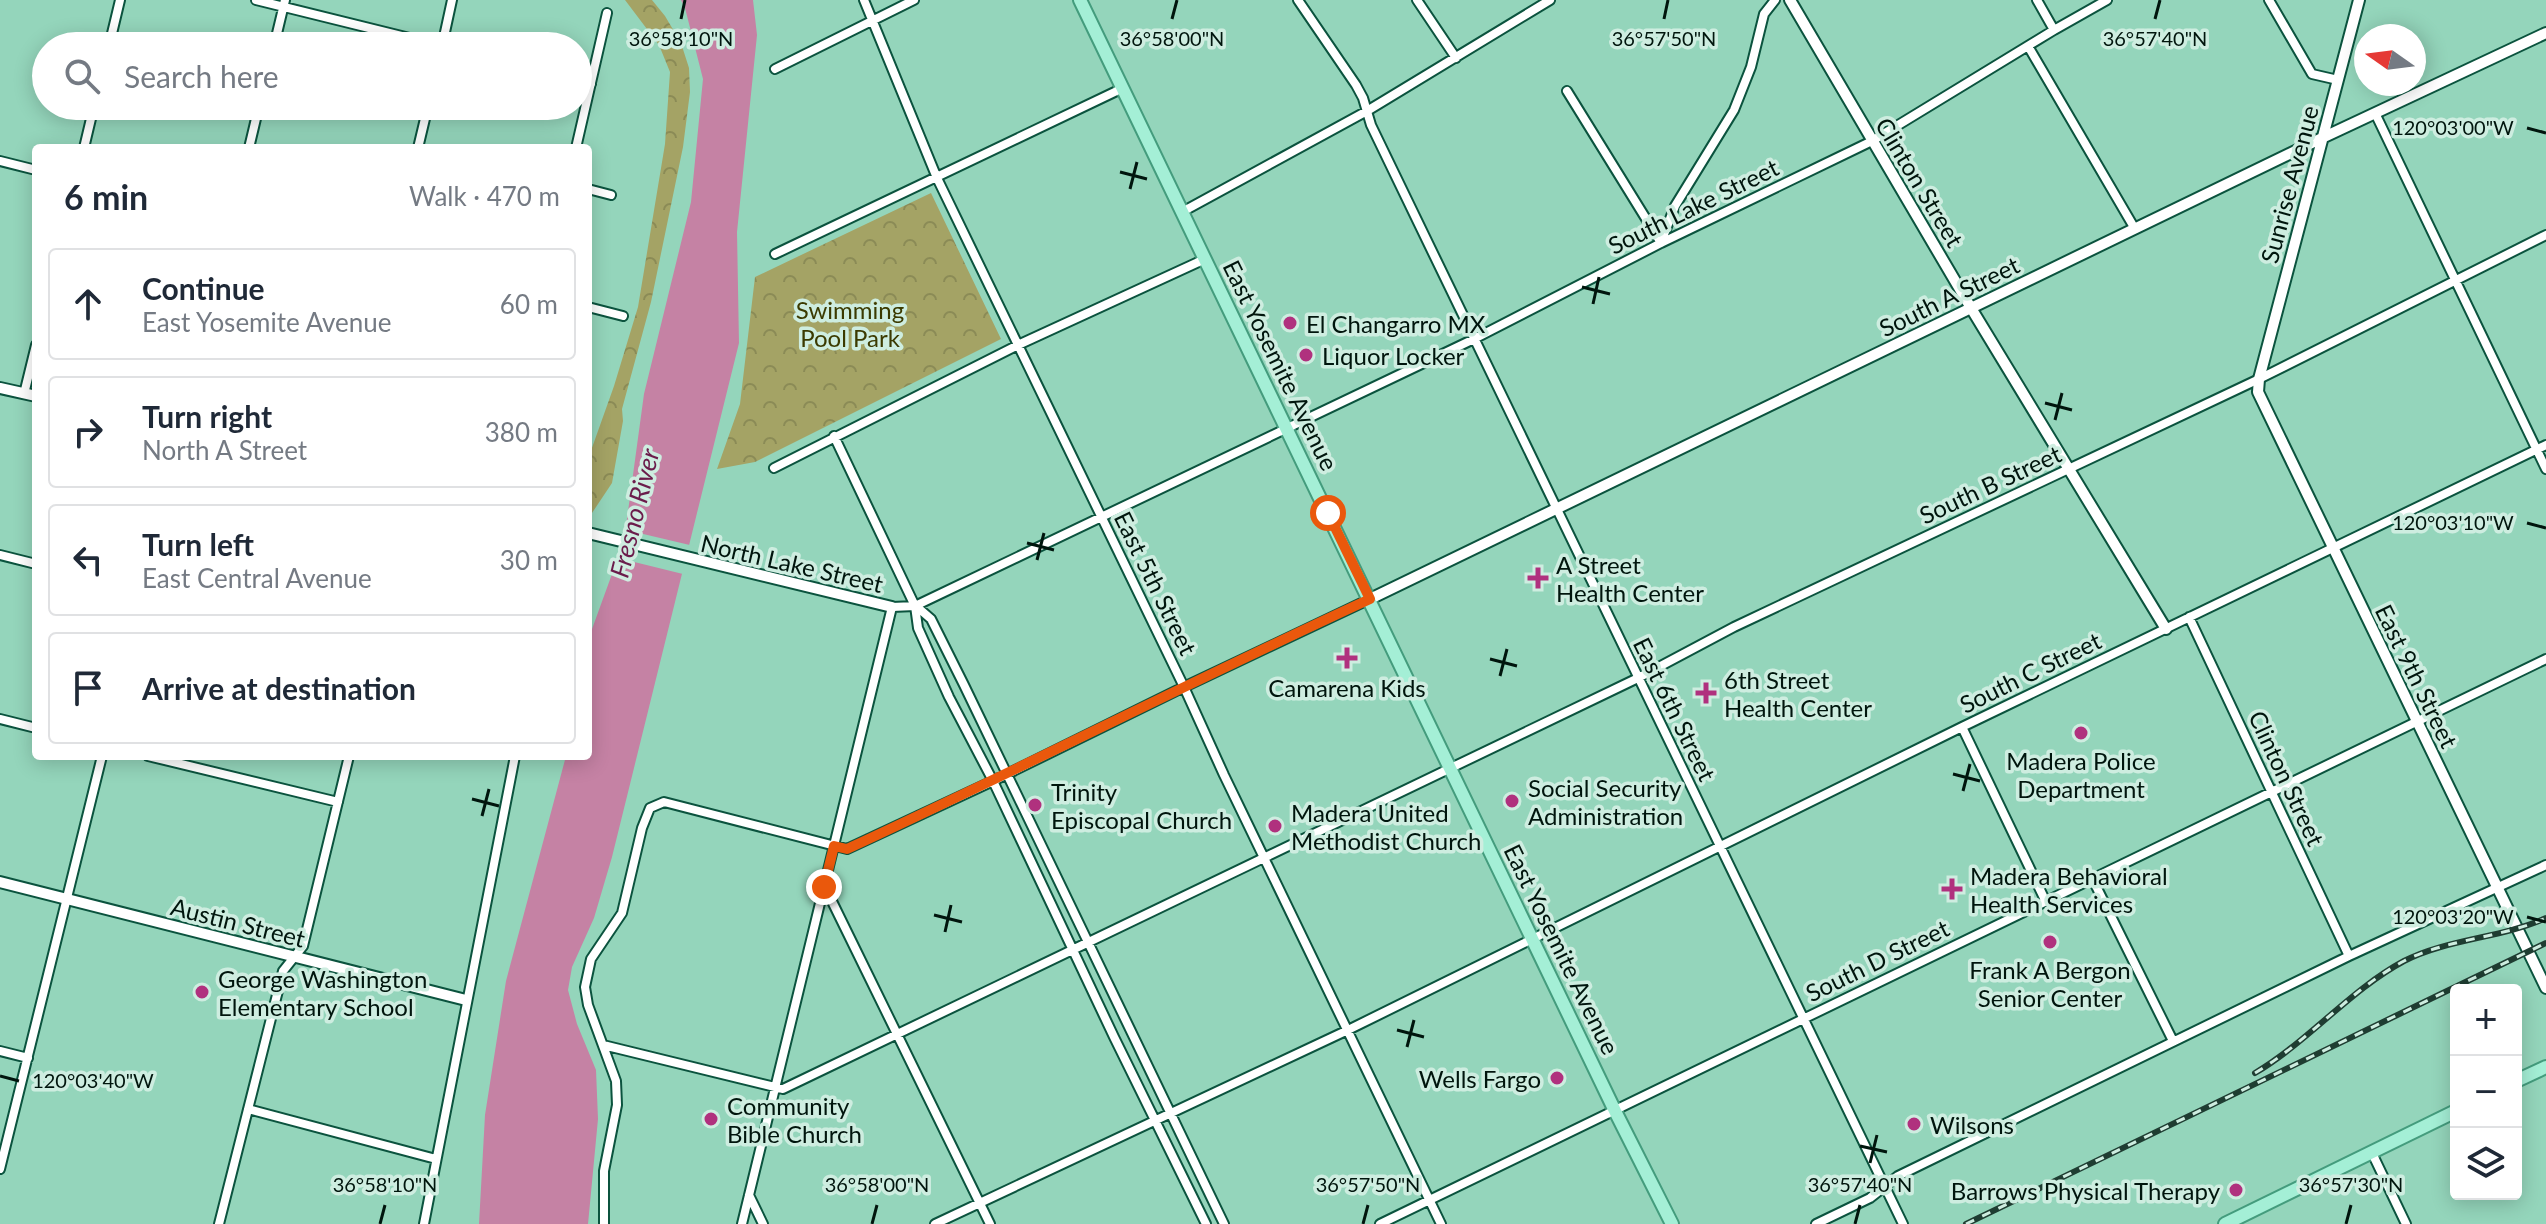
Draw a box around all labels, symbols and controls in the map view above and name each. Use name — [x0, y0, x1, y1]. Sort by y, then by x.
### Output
north arrow — [2354, 24, 2426, 96]
text: 36°58'10"N — [629, 26, 733, 50]
text: 36°58'00"N — [1120, 26, 1224, 50]
text: 36°57'50"N — [1612, 26, 1716, 50]
text: 36°57'40"N — [2103, 26, 2207, 50]
search box — [32, 32, 592, 120]
icon: search — [60, 54, 104, 98]
text: Search here — [124, 58, 279, 94]
street label: Sunrise Avenue — [2254, 102, 2324, 266]
street label: Clinton Street — [1870, 112, 1970, 252]
text: 120°03'00"W — [2392, 115, 2514, 139]
street label: South Lake Street — [1603, 152, 1783, 260]
text: 6 min — [64, 176, 148, 217]
text: Walk · 470 m — [409, 180, 560, 212]
street label: South A Street — [1874, 249, 2024, 342]
street label: East Yosemite Avenue — [1217, 255, 1345, 475]
text: Continue — [142, 270, 265, 306]
icon: ahead — [66, 282, 110, 326]
text: 60 m — [500, 288, 558, 320]
park label: Swimming Pool Park — [796, 295, 904, 352]
text: East Yosemite Avenue — [142, 306, 392, 338]
place label: El Changarro MX — [1306, 309, 1486, 338]
marker: El Changarro MX — [1281, 314, 1299, 332]
place label: Liquor Locker — [1322, 341, 1465, 370]
marker: Liquor Locker — [1297, 346, 1315, 364]
text: Turn right — [142, 398, 272, 434]
icon: right — [66, 410, 110, 454]
text: 380 m — [485, 416, 558, 448]
text: North A Street — [142, 434, 307, 466]
street label: South B Street — [1915, 438, 2066, 529]
water label: Fresno River — [603, 444, 666, 581]
route start — [1310, 495, 1346, 531]
street label: East 5th Street — [1109, 507, 1203, 660]
text: 120°03'10"W — [2392, 510, 2514, 534]
text: Turn left — [142, 526, 254, 562]
street label: North Lake Street — [698, 528, 886, 598]
icon: left — [66, 538, 110, 582]
text: 30 m — [500, 544, 558, 576]
place label: A Street Health Center — [1556, 550, 1704, 607]
text: East Central Avenue — [142, 562, 372, 594]
marker: A Street Health Center — [1527, 567, 1549, 589]
street label: East 9th Street — [2370, 600, 2464, 753]
street label: South C Street — [1955, 625, 2106, 719]
street label: East 6th Street — [1628, 633, 1722, 786]
marker: Camarena Kids — [1336, 647, 1358, 669]
place label: 6th Street Health Center — [1724, 665, 1872, 722]
icon: arrive — [66, 666, 110, 710]
text: Arrive at destination — [142, 670, 416, 706]
place label: Camarena Kids — [1268, 673, 1426, 702]
marker: 6th Street Health Center — [1695, 682, 1717, 704]
street label: Clinton Street — [2243, 706, 2331, 850]
marker: Madera Police Department — [2072, 724, 2090, 742]
place label: Madera Police Department — [2006, 746, 2156, 803]
place label: Social Security Administration — [1528, 773, 1683, 830]
place label: Trinity Episcopal Church — [1051, 777, 1232, 834]
marker: Social Security Administration — [1503, 792, 1521, 810]
marker: Trinity Episcopal Church — [1026, 796, 1044, 814]
place label: Madera United Methodist Church — [1291, 798, 1481, 855]
marker: Madera United Methodist Church — [1266, 817, 1284, 835]
street label: East Yosemite Avenue — [1498, 839, 1626, 1059]
place label: Madera Behavioral Health Services — [1970, 861, 2168, 918]
route end — [806, 869, 842, 905]
marker: Madera Behavioral Health Services — [1941, 878, 1963, 900]
street label: Austin Street — [168, 891, 308, 953]
text: 120°03'20"W — [2392, 904, 2514, 928]
street label: South D Street — [1801, 913, 1954, 1007]
marker: Frank A Bergon Senior Center — [2041, 933, 2059, 951]
place label: Frank A Bergon Senior Center — [1969, 955, 2131, 1012]
place label: George Washington Elementary School — [218, 964, 427, 1021]
marker: George Washington Elementary School — [193, 983, 211, 1001]
map controls — [2450, 984, 2522, 1200]
button: + — [2450, 984, 2522, 1056]
button: − — [2450, 1056, 2522, 1128]
place label: Wells Fargo — [1419, 1064, 1541, 1093]
text: 120°03'40"W — [32, 1068, 154, 1092]
marker: Wells Fargo — [1548, 1069, 1566, 1087]
place label: Community Bible Church — [727, 1091, 862, 1148]
marker: Community Bible Church — [702, 1110, 720, 1128]
place label: Wilsons — [1930, 1110, 2014, 1139]
marker: Wilsons — [1905, 1115, 1923, 1133]
button: layers — [2450, 1128, 2522, 1200]
text: 36°58'10"N — [333, 1172, 437, 1196]
text: 36°58'00"N — [825, 1172, 929, 1196]
text: 36°57'50"N — [1316, 1172, 1420, 1196]
text: 36°57'40"N — [1808, 1172, 1912, 1196]
text: 36°57'30"N — [2299, 1172, 2403, 1196]
place label: Barrows Physical Therapy — [1951, 1176, 2221, 1205]
marker: Barrows Physical Therapy — [2227, 1181, 2245, 1199]

